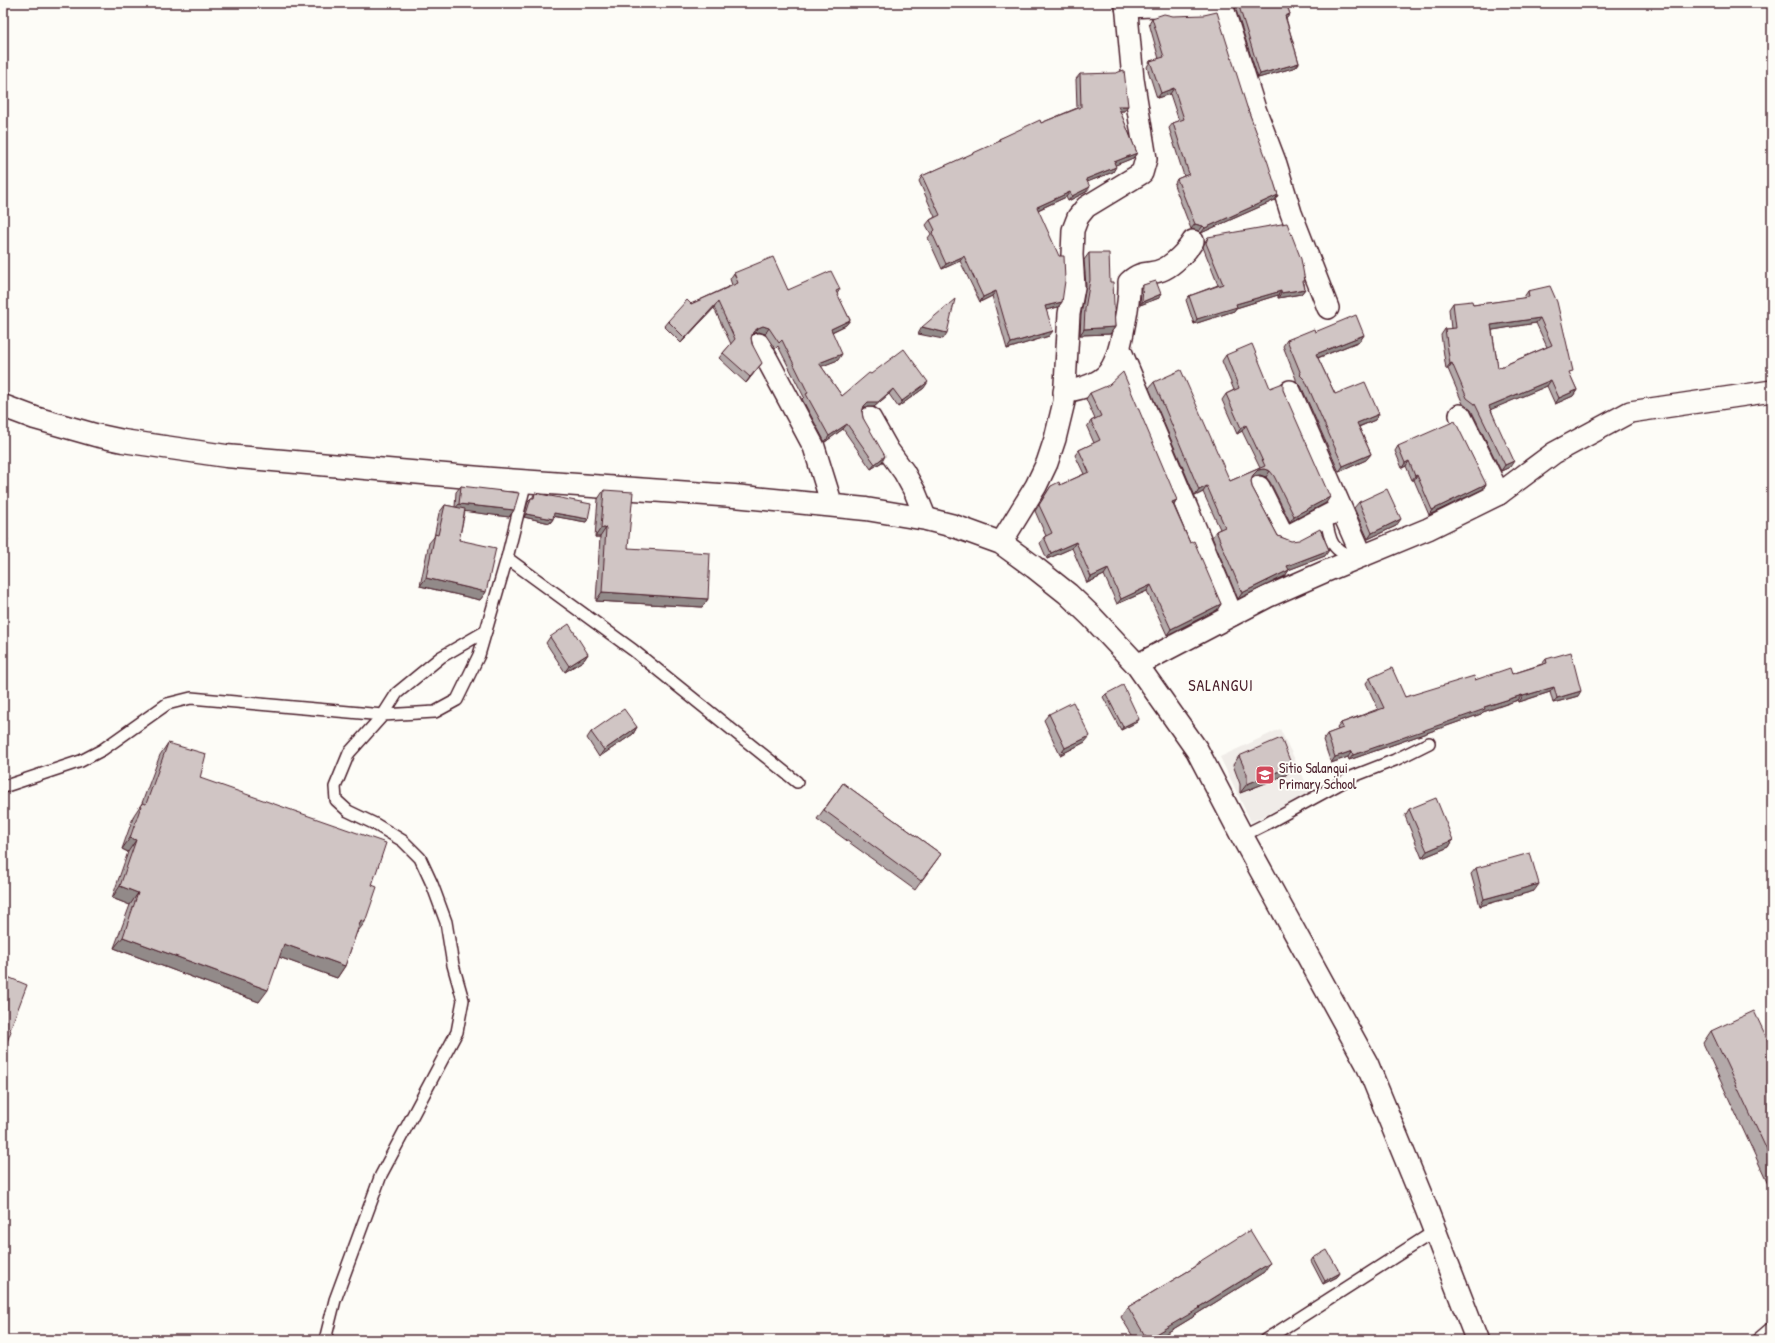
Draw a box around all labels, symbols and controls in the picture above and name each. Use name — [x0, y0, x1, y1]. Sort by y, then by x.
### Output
district label: SALANGUI — [1188, 674, 1254, 696]
place label: Sitio Salangui Primary School — [1279, 758, 1357, 794]
school or university icon: Sitio Salangui Primary School — [1254, 764, 1276, 786]

